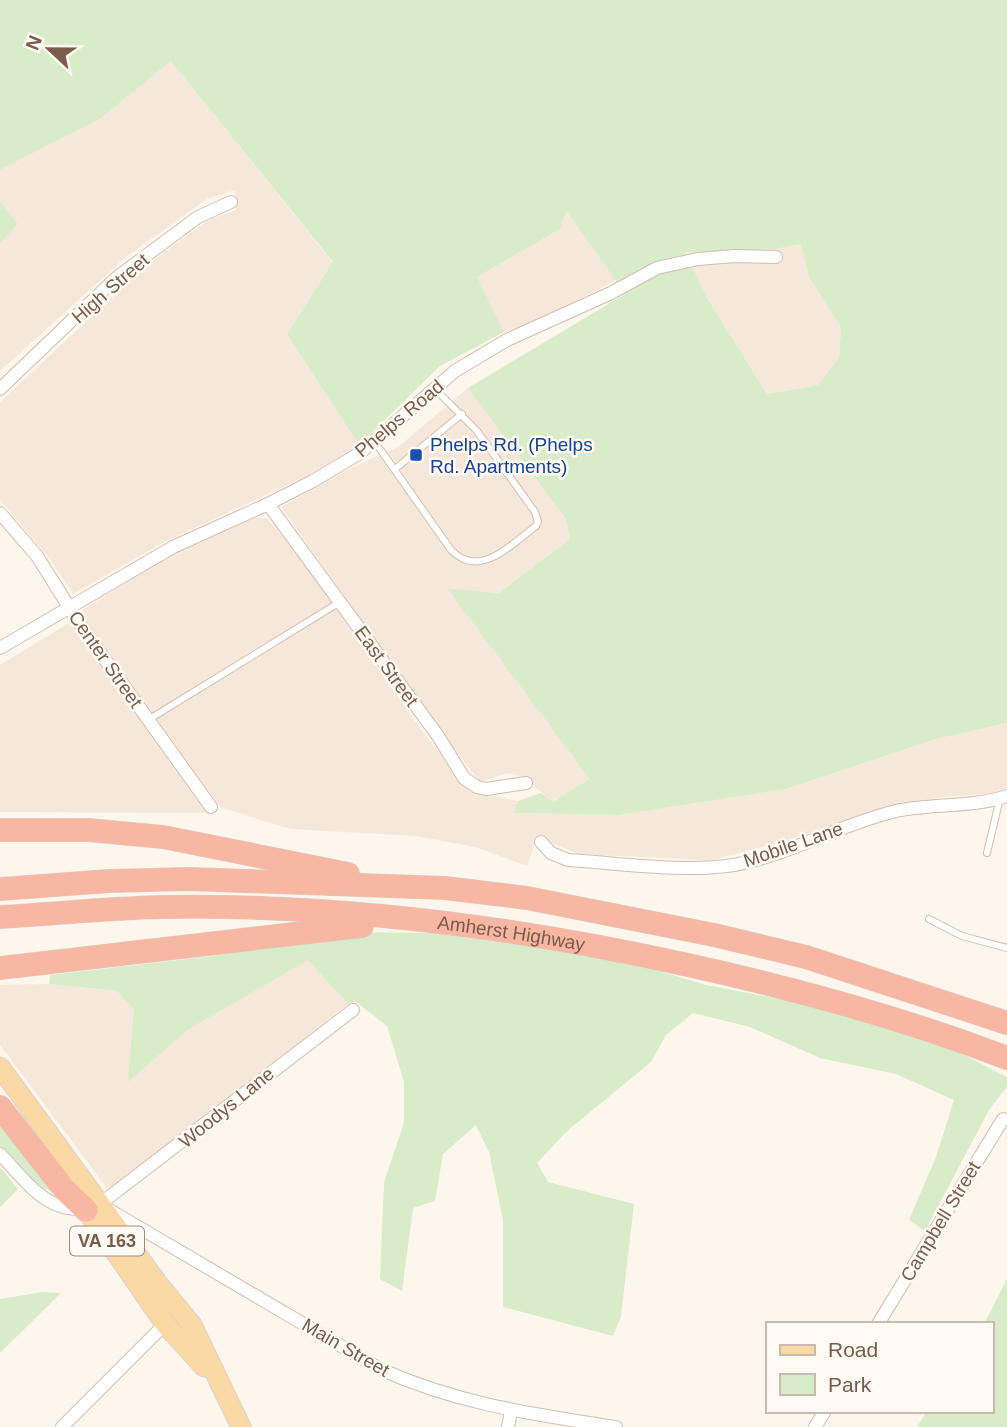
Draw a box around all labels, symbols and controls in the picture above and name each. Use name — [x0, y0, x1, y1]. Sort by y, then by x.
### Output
north arrow — [14, 14, 84, 84]
text: N — [21, 33, 46, 53]
street label: High Street — [68, 249, 154, 327]
street label: Phelps Road — [351, 375, 448, 461]
place label: Phelps Rd. (Phelps Rd. Apartments) — [430, 434, 593, 477]
marker: Phelps Rd. (Phelps Rd. Apartments) — [408, 447, 424, 463]
street label: Center Street — [65, 607, 147, 712]
street label: East Street — [350, 622, 423, 711]
street label: Mobile Lane — [741, 818, 846, 871]
street label: Amherst Highway — [436, 912, 587, 955]
street label: Woodys Lane — [175, 1063, 278, 1152]
street label: Campbell Street — [896, 1157, 985, 1285]
road number: VA 163 — [70, 1226, 144, 1256]
street label: Main Street — [298, 1314, 394, 1381]
legend — [766, 1322, 993, 1413]
text: Road — [828, 1338, 878, 1361]
text: Park — [828, 1373, 872, 1396]

